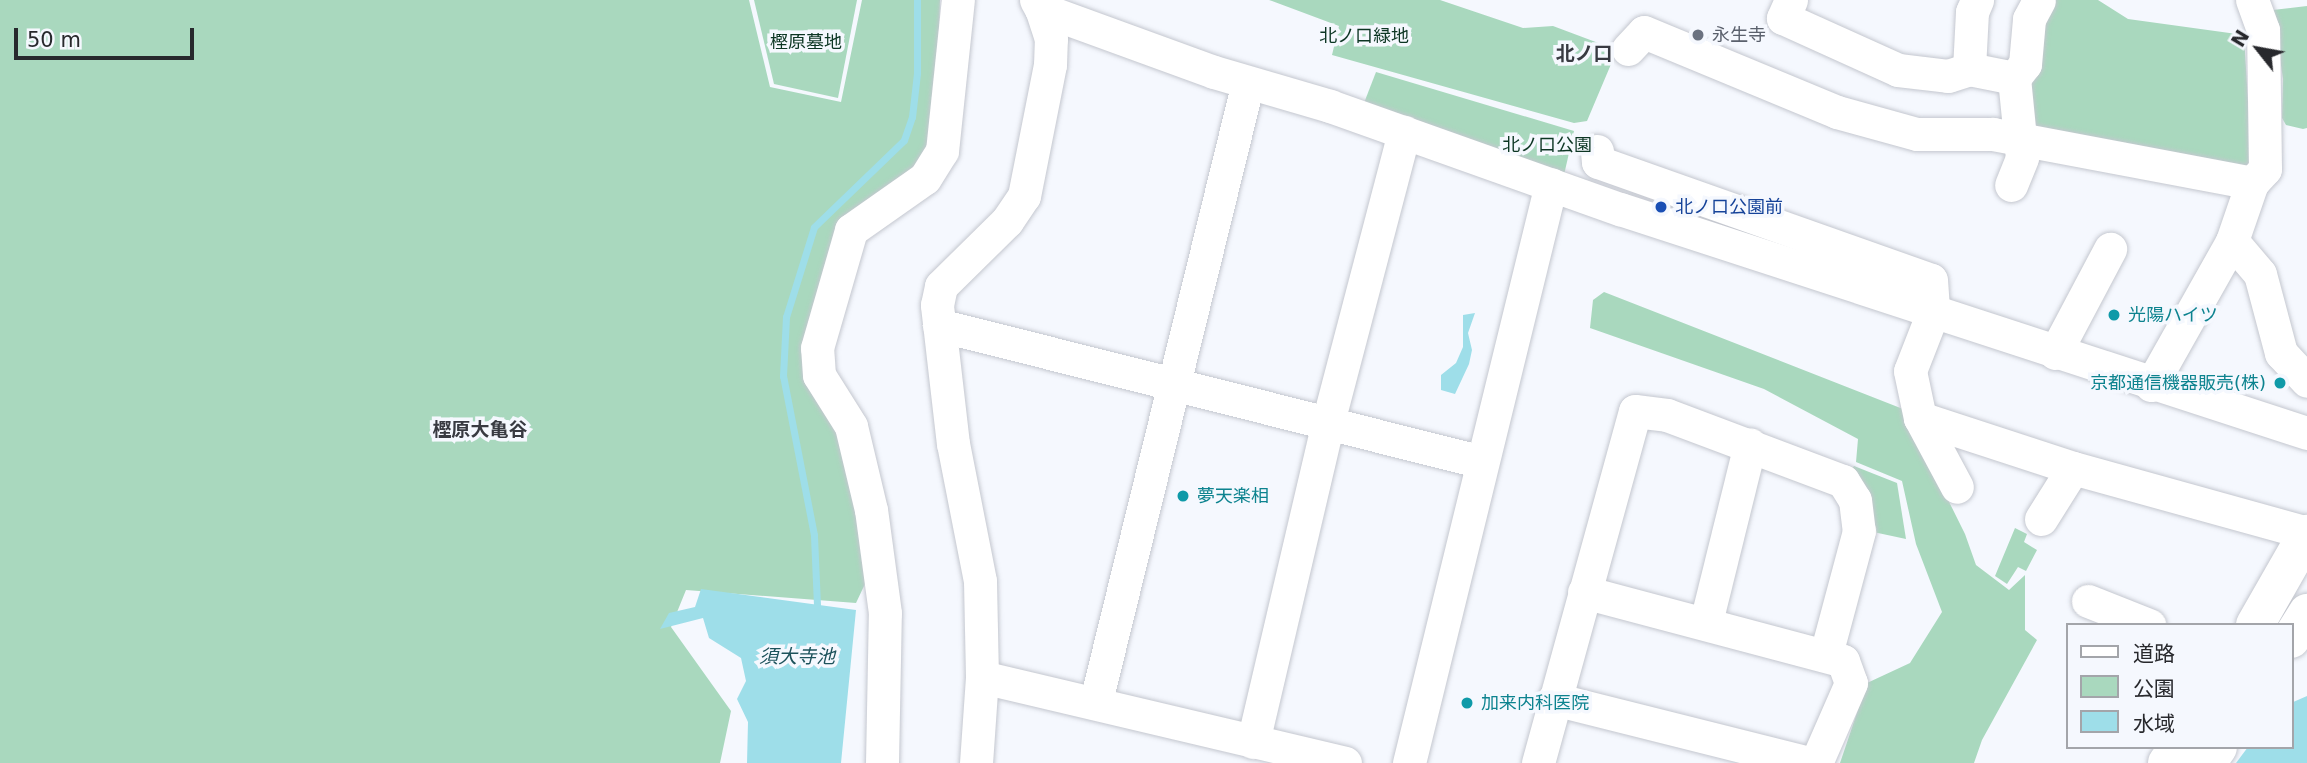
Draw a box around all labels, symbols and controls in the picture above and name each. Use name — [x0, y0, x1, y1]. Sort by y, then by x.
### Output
scale bar — [18, 14, 198, 58]
north arrow — [2223, 14, 2293, 84]
place label: 永生寺 — [1712, 24, 1766, 46]
park label: 北ノ口緑地 — [1319, 25, 1409, 47]
text: N — [2226, 26, 2254, 51]
marker: 永生寺 — [1690, 27, 1706, 43]
text: 50 m — [27, 28, 81, 52]
park label: 樫原墓地 — [770, 31, 842, 53]
district label: 北ノ口 — [1556, 43, 1612, 65]
park label: 北ノ口公園 — [1502, 134, 1592, 156]
place label: 北ノ口公園前 — [1675, 196, 1783, 218]
marker: 北ノ口公園前 — [1653, 199, 1669, 215]
place label: 光陽ハイツ — [2128, 304, 2218, 326]
marker: 光陽ハイツ — [2106, 307, 2122, 323]
place label: 京都通信機器販売(株) — [2090, 372, 2266, 394]
marker: 京都通信機器販売(株) — [2272, 375, 2288, 391]
district label: 樫原大亀谷 — [433, 419, 527, 441]
place label: 夢天楽相 — [1197, 485, 1269, 507]
marker: 夢天楽相 — [1175, 488, 1191, 504]
legend — [2066, 623, 2293, 749]
text: 道路 — [2133, 642, 2175, 666]
water label: 須大寺池 — [759, 646, 835, 668]
text: 公園 — [2133, 677, 2175, 701]
place label: 加来内科医院 — [1481, 692, 1589, 714]
marker: 加来内科医院 — [1459, 695, 1475, 711]
text: 水域 — [2133, 712, 2175, 736]

